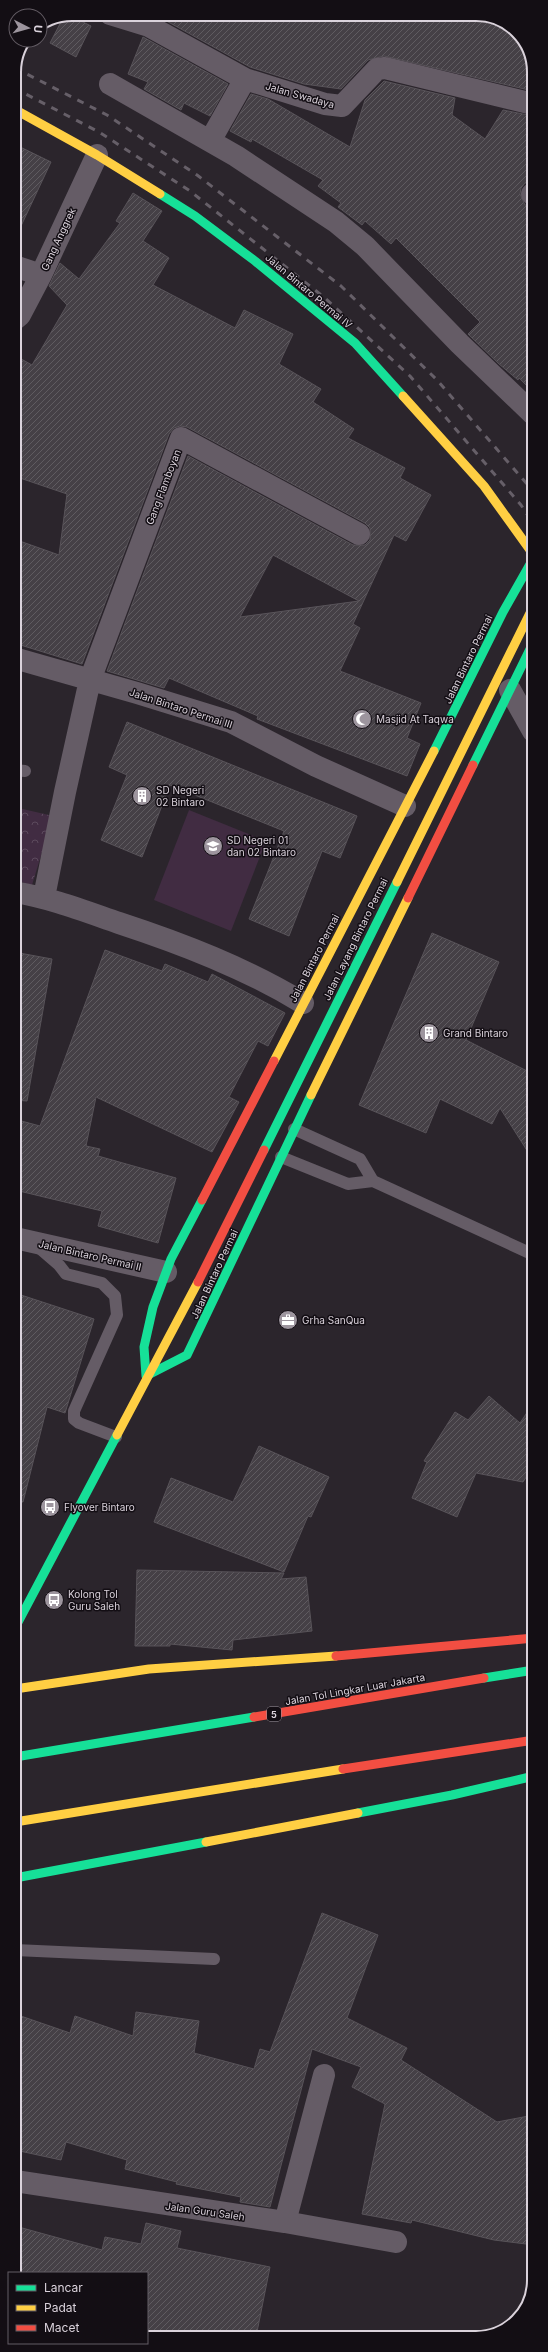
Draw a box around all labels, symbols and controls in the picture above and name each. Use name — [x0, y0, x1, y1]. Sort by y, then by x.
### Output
north arrow — [8, 8, 48, 48]
text: U — [31, 24, 45, 34]
street label: Jalan Swadaya — [264, 79, 336, 111]
street label: Gang Anggrek — [38, 205, 78, 272]
street label: Jalan Bintaro Permai IV — [263, 251, 355, 331]
street label: Gang Flamboyan — [143, 448, 183, 526]
street label: Jalan Bintaro Permai — [441, 613, 495, 705]
street label: Jalan Bintaro Permai III — [128, 686, 234, 730]
mosque icon: Masjid At Taqwa — [351, 708, 373, 730]
place label: Masjid At Taqwa — [376, 713, 454, 725]
place label: SD Negeri 02 Bintaro — [156, 784, 205, 808]
building icon: SD Negeri 02 Bintaro — [131, 785, 153, 807]
place label: SD Negeri 01 dan 02 Bintaro — [227, 834, 296, 858]
school or university icon: SD Negeri 01 dan 02 Bintaro — [202, 835, 224, 857]
street label: Jalan Layang Bintaro Permai — [320, 876, 390, 1002]
street label: Jalan Bintaro Permai — [287, 912, 341, 1004]
building icon: Grand Bintaro — [418, 1022, 440, 1044]
place label: Grand Bintaro — [443, 1027, 508, 1039]
street label: Jalan Bintaro Permai — [188, 1227, 240, 1321]
street label: Jalan Bintaro Permai II — [37, 1237, 143, 1273]
office icon: Grha SanQua — [277, 1309, 299, 1331]
place label: Grha SanQua — [302, 1314, 365, 1326]
bus stop icon: Flyover Bintaro — [39, 1496, 61, 1518]
place label: Flyover Bintaro — [64, 1501, 135, 1513]
place label: Kolong Tol Guru Saleh — [68, 1588, 120, 1612]
bus stop icon: Kolong Tol Guru Saleh — [43, 1589, 65, 1611]
street label: Jalan Tol Lingkar Luar Jakarta — [284, 1671, 426, 1707]
road number: 5 — [267, 1707, 281, 1721]
street label: Jalan Guru Saleh — [164, 2199, 246, 2223]
legend — [8, 2272, 148, 2344]
text: Lancar — [44, 2280, 83, 2295]
text: Padat — [44, 2300, 76, 2315]
text: Macet — [44, 2320, 79, 2335]

